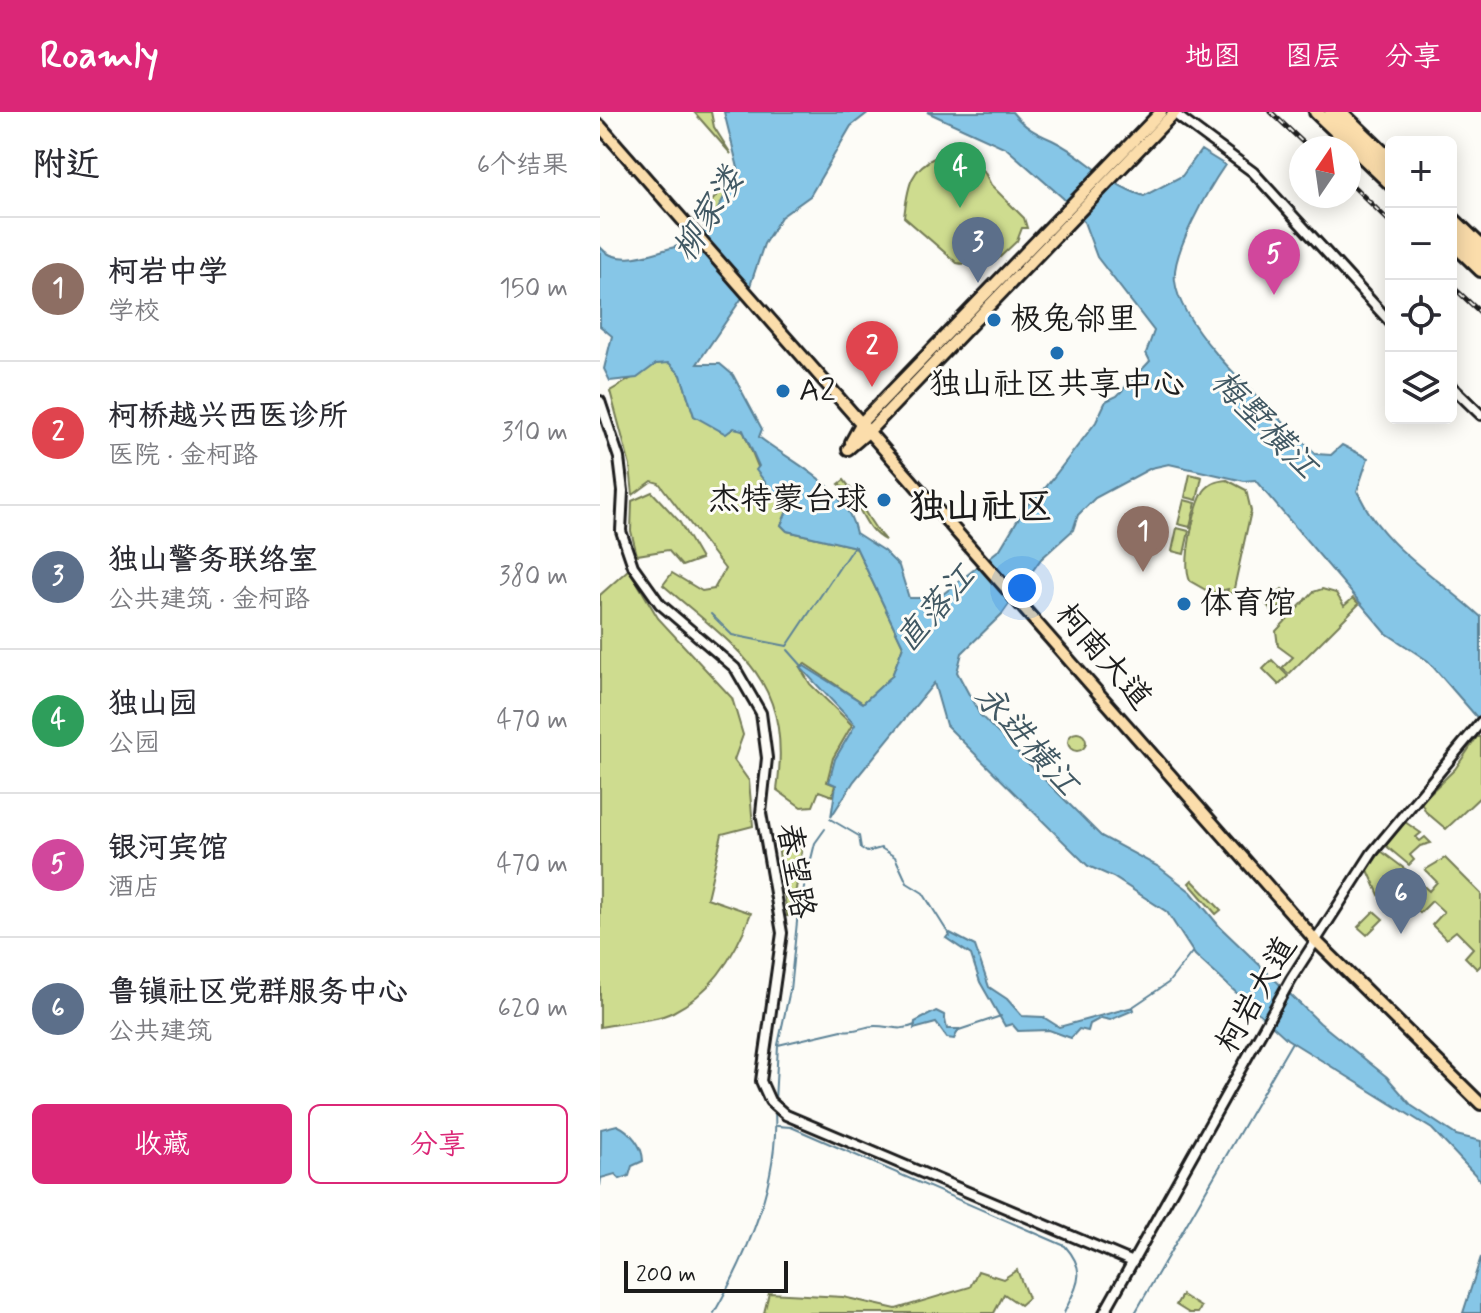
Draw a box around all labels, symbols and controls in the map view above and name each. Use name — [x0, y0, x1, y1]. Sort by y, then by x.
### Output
text: Roamly — [40, 32, 159, 81]
text: 地图 — [1185, 39, 1241, 76]
text: 图层 — [1285, 39, 1341, 76]
text: 分享 — [1385, 39, 1441, 76]
north arrow — [1289, 136, 1361, 208]
map controls — [1385, 136, 1457, 424]
button: + — [1385, 136, 1457, 208]
pin: 4 — [934, 142, 986, 208]
text: 附近 — [32, 143, 100, 188]
text: 6个结果 — [477, 149, 568, 183]
water label: 柳家溇 — [663, 158, 756, 270]
button: − — [1385, 208, 1457, 280]
pin: 3 — [952, 217, 1004, 283]
pin: 5 — [1248, 229, 1300, 295]
text: 柯岩中学 — [108, 253, 228, 292]
text: 1 — [52, 272, 64, 306]
text: 150 m — [499, 272, 568, 306]
button: locate — [1385, 280, 1457, 352]
text: 学校 — [108, 295, 160, 329]
place label: 极兔邻里 — [1010, 299, 1138, 341]
marker: 极兔邻里 — [985, 311, 1003, 329]
pin: 2 — [846, 321, 898, 387]
marker: 独山社区共享中心 — [1048, 344, 1066, 362]
button: layers — [1385, 352, 1457, 424]
water label: 梅墅横江 — [1201, 360, 1329, 491]
place label: 独山社区共享中心 — [929, 364, 1185, 406]
place label: A2 — [799, 370, 836, 412]
marker: A2 — [774, 382, 792, 400]
text: 柯桥越兴西医诊所 — [108, 397, 348, 436]
text: 2 — [52, 416, 64, 450]
text: 310 m — [502, 416, 568, 450]
text: 医院 · 金柯路 — [108, 439, 258, 473]
place label: 杰特蒙台球 — [708, 479, 868, 521]
district label: 独山社区 — [909, 485, 1053, 532]
marker: 杰特蒙台球 — [875, 491, 893, 509]
pin: 1 — [1117, 506, 1169, 572]
text: 独山警务联络室 — [108, 541, 318, 580]
water label: 直落江 — [886, 554, 988, 662]
text: 3 — [52, 560, 64, 594]
text: 380 m — [499, 560, 568, 594]
your location — [1002, 568, 1042, 608]
text: 公共建筑 · 金柯路 — [108, 583, 310, 617]
place label: 体育馆 — [1200, 583, 1296, 625]
street label: 柯南大道 — [1045, 595, 1161, 719]
marker: 体育馆 — [1175, 595, 1193, 613]
water label: 永进横江 — [964, 675, 1090, 808]
text: 独山园 — [108, 685, 198, 724]
text: 4 — [50, 704, 66, 738]
text: 470 m — [496, 704, 568, 738]
text: 公园 — [108, 727, 160, 761]
street label: 春望路 — [767, 820, 823, 922]
text: 银河宾馆 — [108, 829, 228, 868]
text: 5 — [50, 848, 66, 882]
text: 470 m — [496, 848, 568, 882]
pin: 6 — [1375, 868, 1427, 934]
text: 酒店 — [108, 871, 160, 905]
street label: 柯岩大道 — [1207, 929, 1307, 1061]
text: 鲁镇社区党群服务中心 — [108, 973, 408, 1012]
text: 6 — [51, 992, 65, 1026]
text: 620 m — [498, 992, 568, 1026]
text: 公共建筑 — [108, 1015, 212, 1049]
button: 收藏 — [32, 1104, 292, 1184]
button: 分享 — [308, 1104, 568, 1184]
scale bar — [624, 1257, 788, 1293]
text: 200 m — [636, 1261, 696, 1289]

